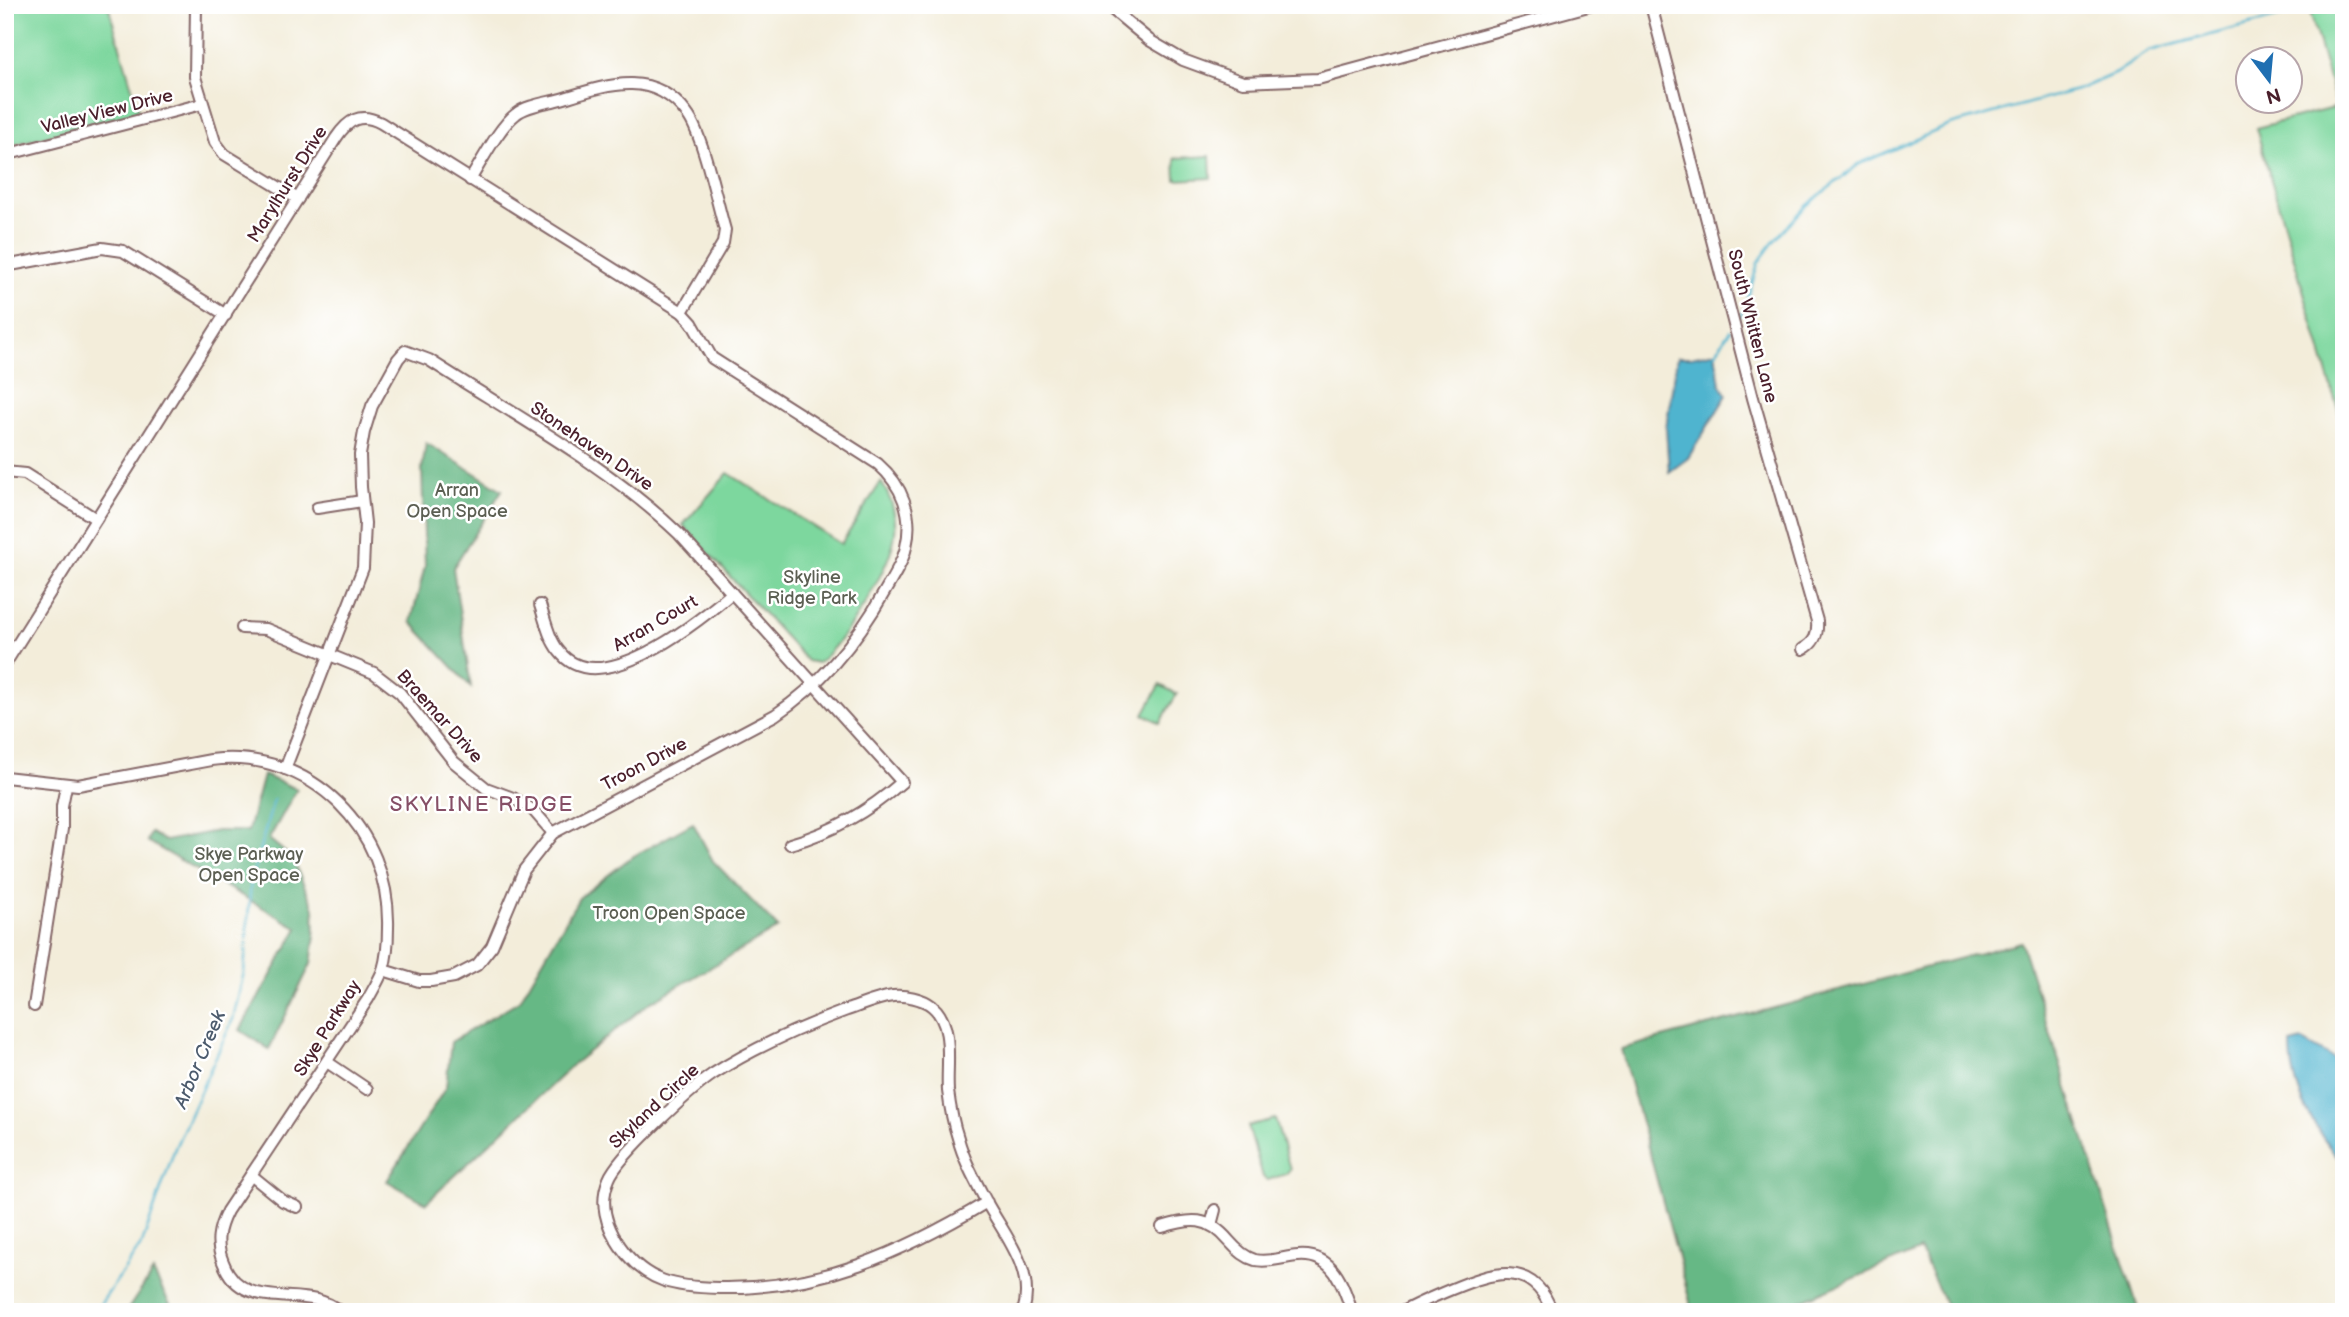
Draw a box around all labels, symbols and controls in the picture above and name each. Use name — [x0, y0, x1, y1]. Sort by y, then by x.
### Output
north arrow — [2234, 46, 2304, 116]
text: N — [2263, 82, 2283, 108]
street label: Valley View Drive — [39, 85, 175, 138]
street label: Marylhurst Drive — [243, 122, 332, 246]
street label: South Whitten Lane — [1723, 247, 1782, 405]
street label: Stonehaven Drive — [526, 398, 657, 495]
park label: Arran Open Space — [406, 480, 508, 522]
park label: Skyline Ridge Park — [767, 567, 857, 609]
street label: Arran Court — [609, 591, 702, 656]
street label: Braemar Drive — [392, 665, 487, 767]
street label: Troon Drive — [598, 733, 691, 796]
district label: SKYLINE RIDGE — [390, 792, 574, 817]
park label: Skye Parkway Open Space — [194, 844, 304, 886]
park label: Troon Open Space — [593, 903, 746, 924]
street label: Skye Parkway — [290, 976, 366, 1080]
water label: Arbor Creek — [169, 1007, 232, 1113]
street label: Skyland Circle — [605, 1059, 704, 1153]

